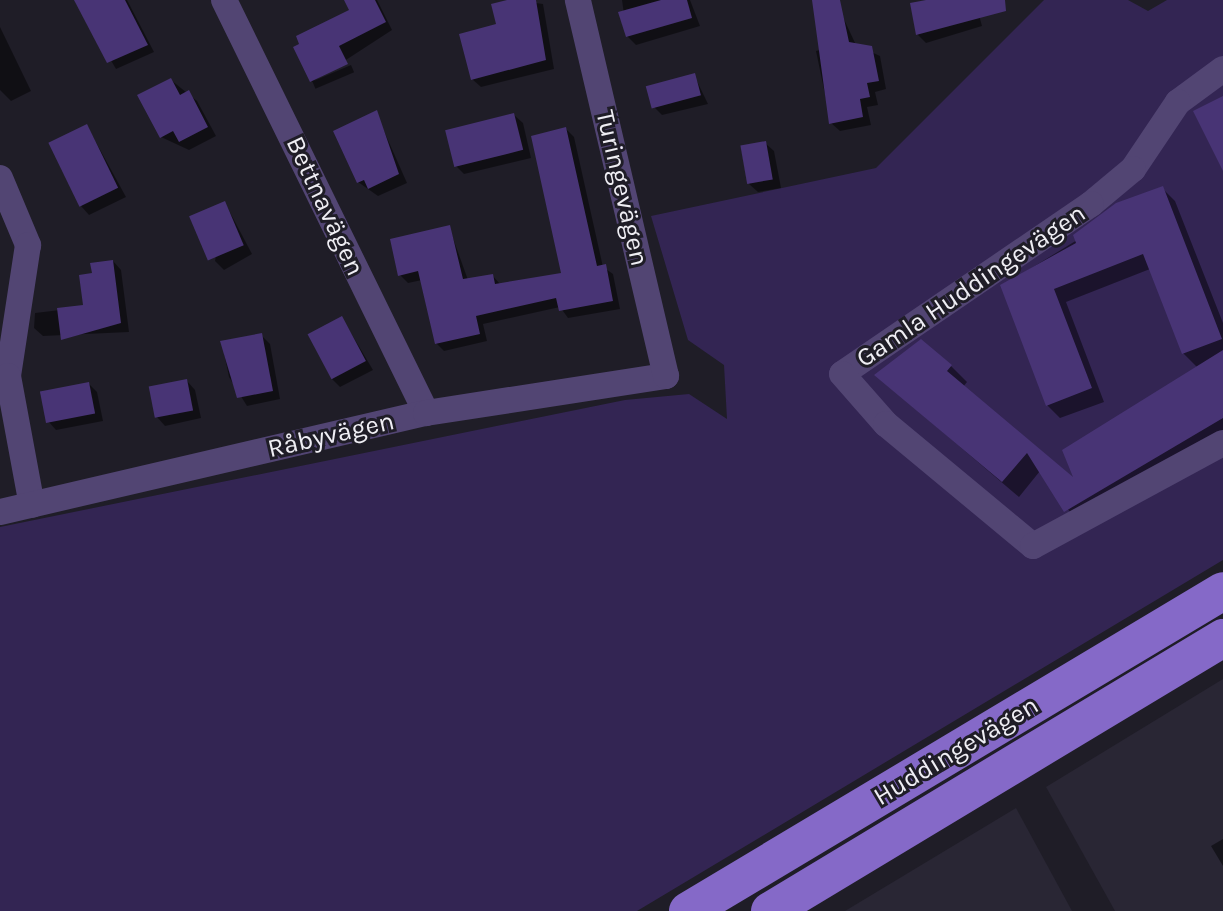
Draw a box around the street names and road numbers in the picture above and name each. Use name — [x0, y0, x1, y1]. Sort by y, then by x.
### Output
street label: Turingevägen — [589, 107, 655, 269]
street label: Bettnavägen — [279, 131, 371, 281]
street label: Gamla Huddingevägen — [851, 198, 1091, 374]
street label: Råbyvägen — [265, 405, 397, 465]
street label: Huddingevägen — [868, 690, 1044, 812]

